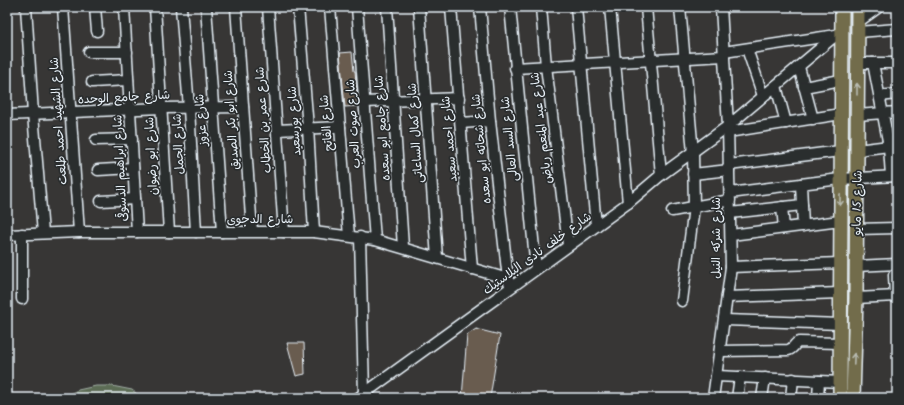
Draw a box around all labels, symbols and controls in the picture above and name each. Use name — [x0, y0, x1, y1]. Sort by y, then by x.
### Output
street label: شارع الشهيد احمد طلعت — [45, 56, 72, 185]
street label: شارع عمر بن الخطاب — [250, 66, 277, 174]
street label: شارع ابو بكر الصديق — [219, 69, 244, 170]
street label: شارع عبد المنعم رياض — [525, 71, 558, 185]
street label: شارع جامع ابو سعده — [369, 75, 396, 181]
street label: شارع صوت العرب — [341, 79, 366, 169]
street label: شارع كمال الساعاتى — [403, 82, 428, 184]
one-way arrow — [853, 83, 861, 96]
street label: شارع جامع الوحده — [77, 86, 171, 109]
street label: شارع بورسعيد — [283, 86, 306, 156]
street label: شارع عزوز — [190, 93, 213, 148]
street label: شارع شحاته ابو سعده — [466, 93, 497, 205]
street label: شارع الفاتح — [315, 94, 338, 152]
street label: شارع احمد سعيد — [436, 95, 463, 183]
street label: شارع السد العالى — [496, 95, 523, 182]
street label: شارع الجمل — [167, 113, 190, 175]
street label: شارع ابراهيم الدسوقى — [108, 114, 133, 222]
street label: شارع ابو رضوان — [140, 116, 163, 196]
street label: شارع 15 مايو — [847, 170, 868, 237]
one-way arrow — [836, 193, 844, 206]
street label: شارع شركه النيل — [707, 197, 726, 279]
street label: شارع خلف نادى البلاستيك — [479, 207, 596, 300]
street label: شارع الدجوى — [227, 210, 293, 229]
one-way arrow — [850, 353, 858, 366]

